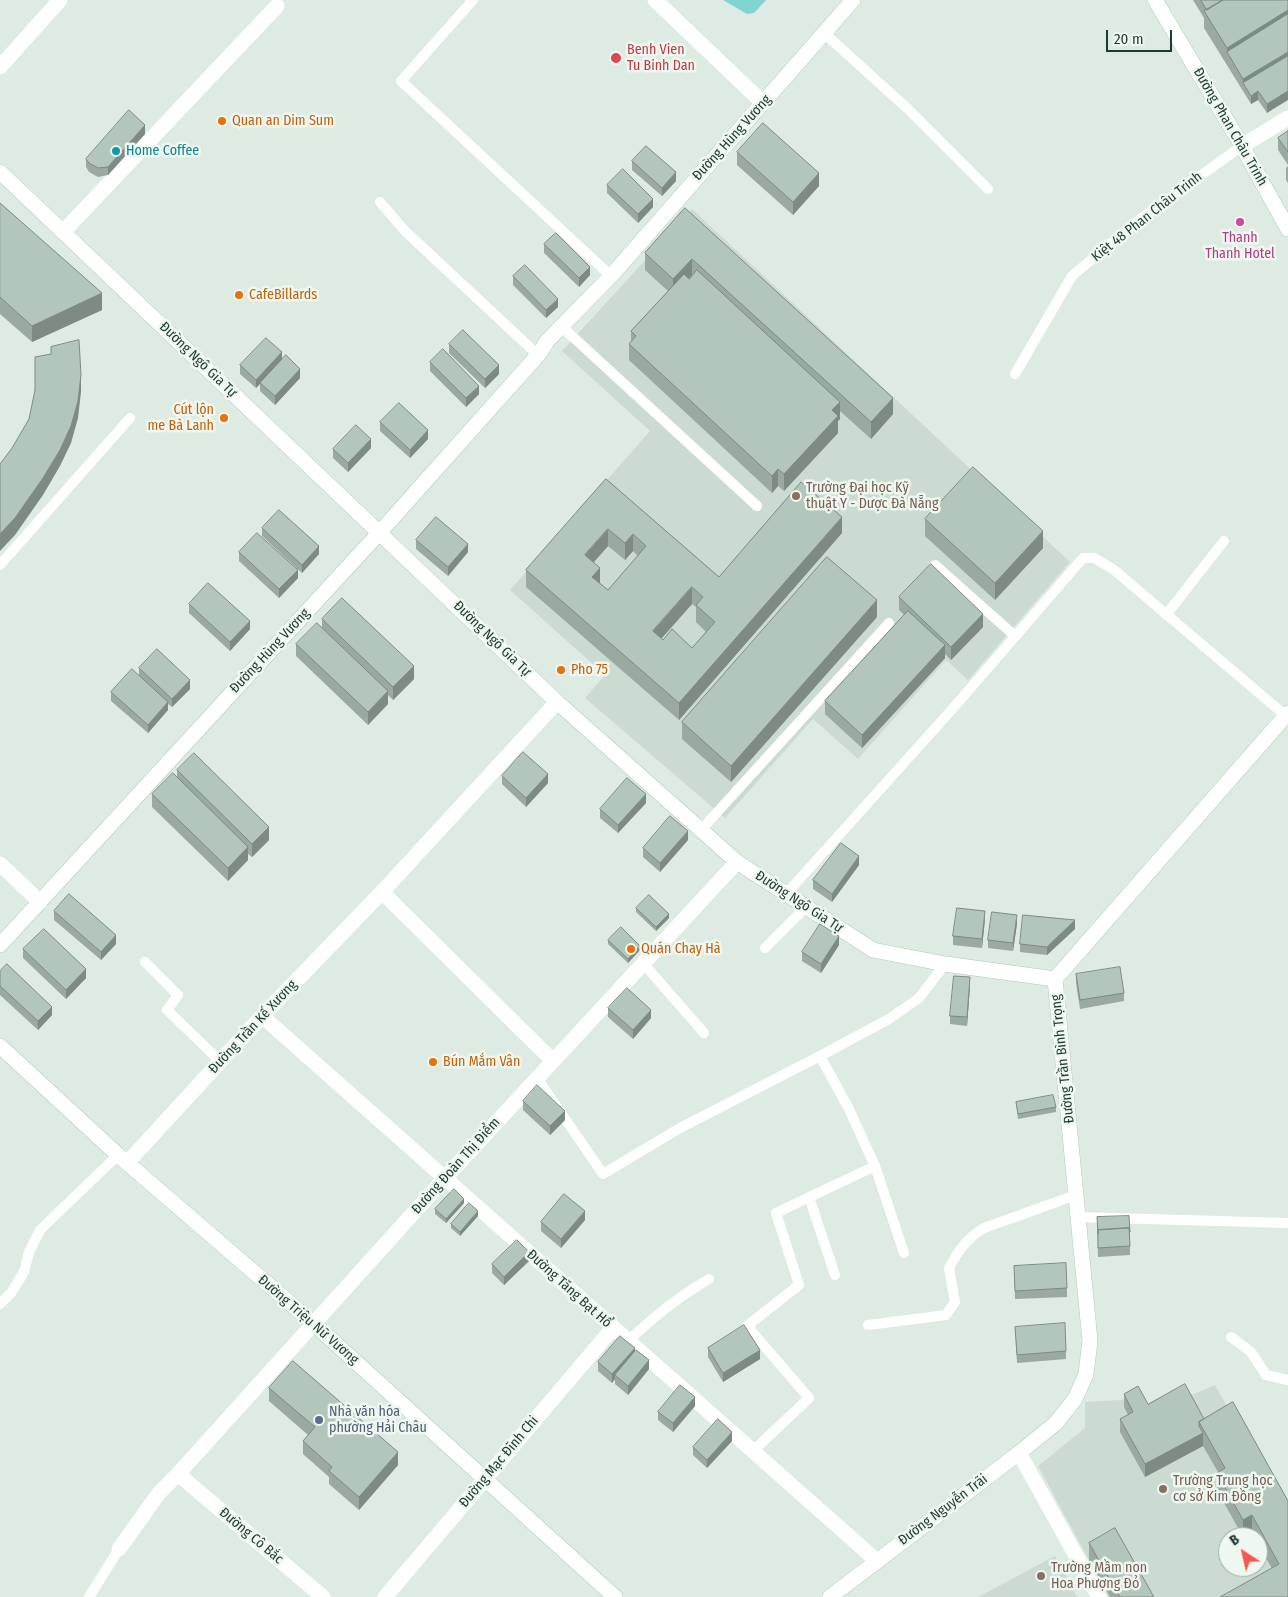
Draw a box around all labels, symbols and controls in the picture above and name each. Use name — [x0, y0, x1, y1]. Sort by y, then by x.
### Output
scale bar — [1108, 20, 1174, 52]
text: 20 m — [1114, 30, 1144, 48]
place label: Benh Vien Tu Binh Dan — [627, 42, 695, 74]
marker: Benh Vien Tu Binh Dan — [609, 51, 623, 65]
street label: Đường Phan Châu Trinh — [1189, 65, 1271, 189]
street label: Đường Hùng Vương — [689, 92, 775, 184]
place label: Quan an Dim Sum — [232, 113, 334, 129]
marker: Quan an Dim Sum — [216, 115, 228, 127]
place label: Home Coffee — [126, 143, 199, 159]
marker: Home Coffee — [110, 145, 122, 157]
street label: Kiệt 48 Phan Châu Trinh — [1088, 169, 1206, 265]
marker: Thanh Thanh Hotel — [1234, 216, 1246, 228]
place label: Thanh Thanh Hotel — [1205, 230, 1275, 262]
place label: CafeBillards — [249, 287, 317, 303]
marker: CafeBillards — [233, 289, 245, 301]
street label: Đường Ngô Gia Tự — [156, 319, 240, 401]
place label: Cút lộn me Bà Lanh — [148, 402, 214, 434]
marker: Cút lộn me Bà Lanh — [218, 412, 230, 424]
place label: Trường Đại học Kỹ thuật Y - Dược Đà Nẵng — [806, 480, 939, 512]
marker: Trường Đại học Kỹ thuật Y - Dược Đà Nẵng — [790, 490, 802, 502]
street label: Đường Ngô Gia Tự — [450, 598, 534, 680]
street label: Đường Hùng Vương — [227, 605, 313, 697]
place label: Pho 75 — [571, 662, 608, 678]
marker: Pho 75 — [555, 664, 567, 676]
street label: Đường Ngô Gia Tự — [752, 867, 846, 937]
place label: Quán Chay Hà — [641, 941, 721, 957]
marker: Quán Chay Hà — [625, 943, 637, 955]
street label: Đường Trần Kế Xương — [205, 977, 301, 1077]
street label: Đường Trần Bình Trọng — [1048, 994, 1078, 1124]
place label: Bún Mắm Vân — [443, 1054, 520, 1070]
marker: Bún Mắm Vân — [427, 1056, 439, 1068]
street label: Đường Đoàn Thị Điểm — [408, 1114, 504, 1218]
street label: Đường Tăng Bạt Hổ — [523, 1246, 615, 1332]
street label: Đường Triệu Nữ Vương — [254, 1272, 362, 1368]
place label: Nhà văn hóa phường Hải Châu — [329, 1404, 427, 1436]
street label: Đường Mạc Đĩnh Chi — [456, 1413, 542, 1511]
marker: Nhà văn hóa phường Hải Châu — [313, 1414, 325, 1426]
street label: Đường Nguyễn Trãi — [895, 1471, 991, 1549]
place label: Trường Trung học cơ sở Kim Đồng — [1173, 1473, 1272, 1505]
marker: Trường Trung học cơ sở Kim Đồng — [1157, 1483, 1169, 1495]
street label: Đường Cô Bắc — [216, 1504, 286, 1568]
north arrow — [1218, 1527, 1268, 1577]
text: B — [1227, 1531, 1243, 1549]
place label: Trường Mầm non Hoa Phượng Đỏ — [1051, 1560, 1147, 1592]
marker: Trường Mầm non Hoa Phượng Đỏ — [1035, 1570, 1047, 1582]

